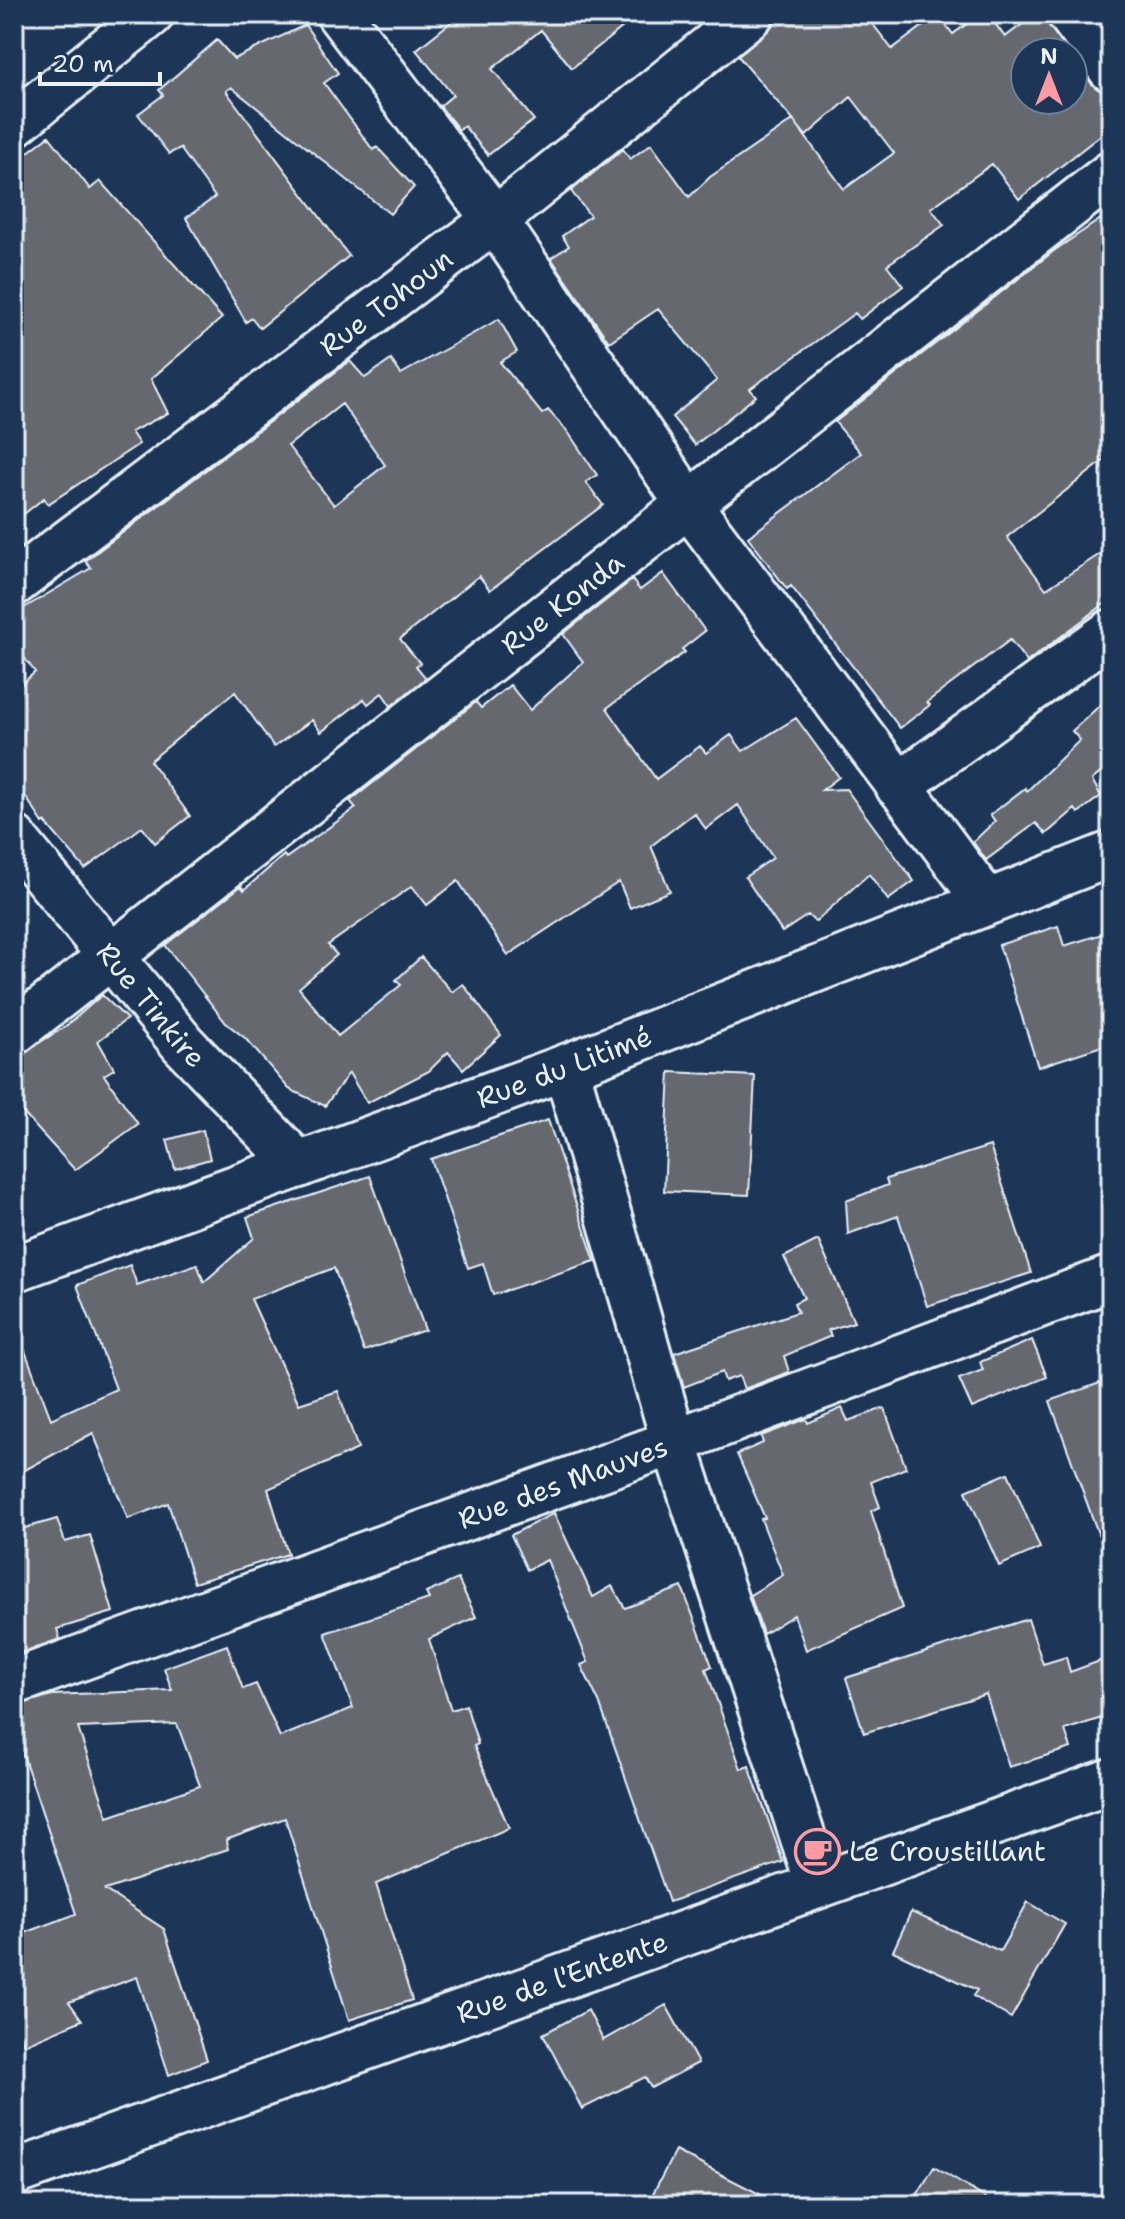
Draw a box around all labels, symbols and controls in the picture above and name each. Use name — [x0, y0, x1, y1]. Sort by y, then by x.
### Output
scale bar — [40, 36, 160, 86]
north arrow — [1009, 36, 1089, 116]
text: N — [1040, 42, 1058, 71]
text: 20 m — [52, 48, 114, 80]
street label: Rue Tohoun — [311, 240, 460, 365]
street label: Rue Konda — [493, 543, 631, 663]
street label: Rue Tinkire — [88, 934, 214, 1076]
street label: Rue du Litimé — [471, 1016, 657, 1117]
street label: Rue des Mauves — [453, 1427, 673, 1538]
cafe icon: Le Croustillant — [794, 1827, 842, 1875]
place label: Le Croustillant — [849, 1832, 1046, 1870]
street label: Rue de l'Entente — [451, 1922, 673, 2032]

